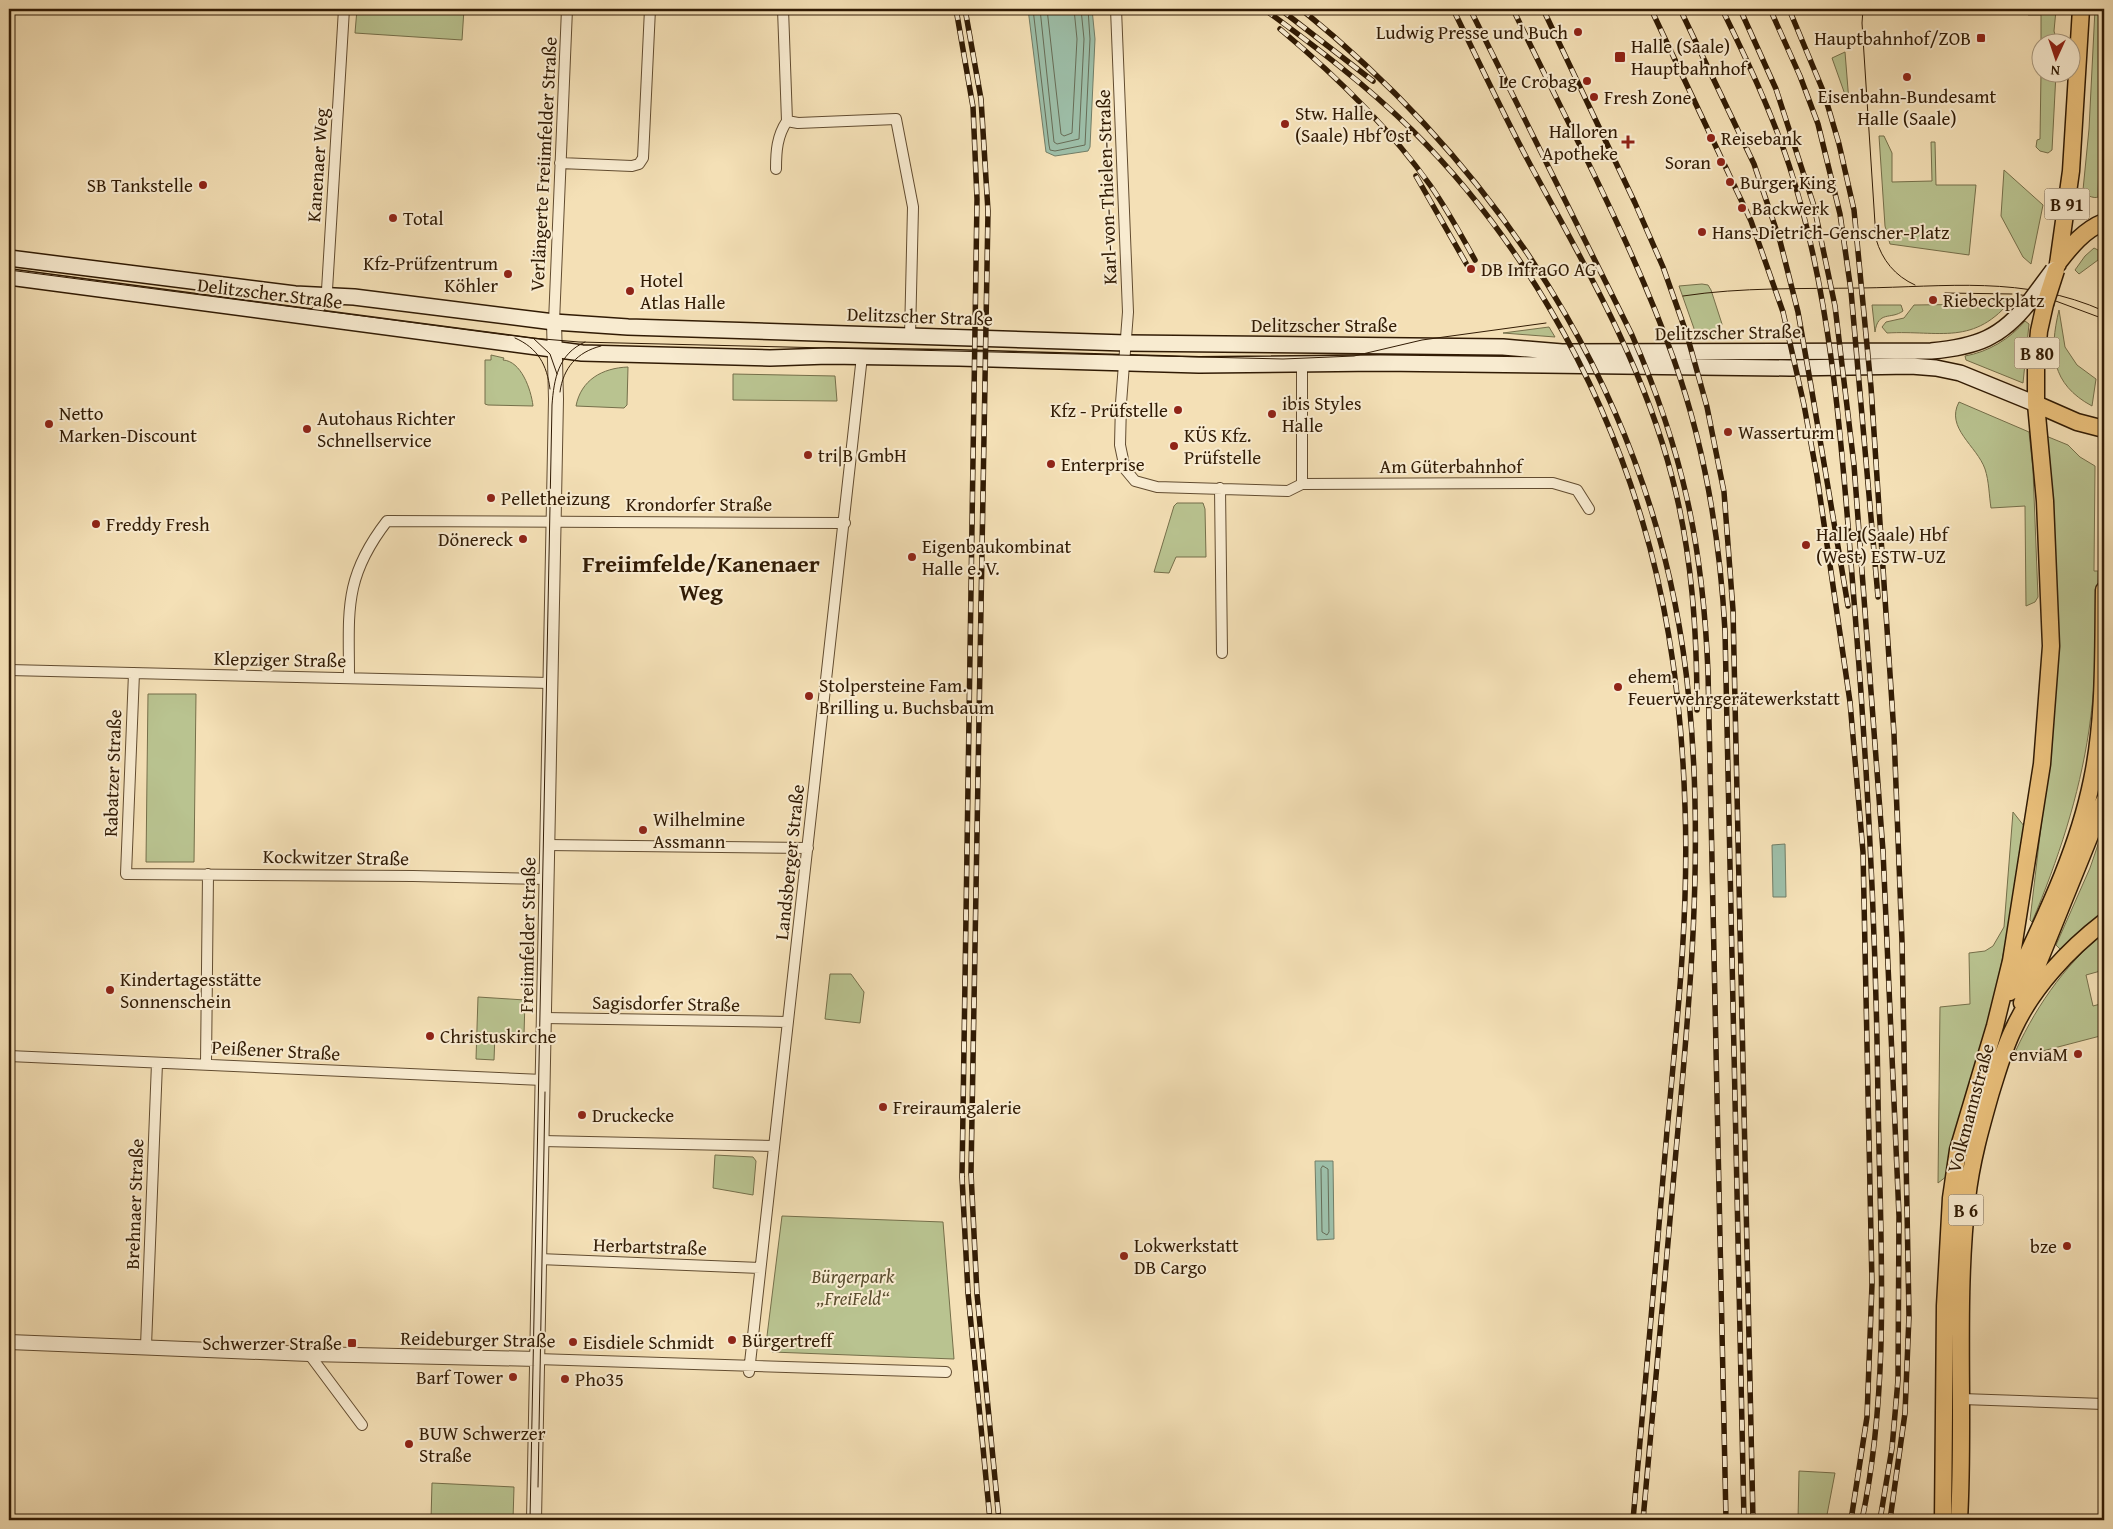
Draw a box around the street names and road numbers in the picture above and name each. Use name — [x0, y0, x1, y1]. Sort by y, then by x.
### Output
street label: Verlängerte Freiimfelder Straße — [522, 36, 564, 292]
street label: Karl-von-Thielen-Straße — [1089, 89, 1123, 285]
street label: Kanenaer Weg — [299, 107, 335, 223]
road number: B 91 — [2044, 188, 2090, 220]
street label: Delitzscher Straße — [196, 270, 344, 316]
street label: Delitzscher Straße — [847, 299, 994, 333]
street label: Delitzscher Straße — [1251, 311, 1397, 339]
street label: Delitzscher Straße — [1655, 317, 1801, 347]
road number: B 80 — [2014, 338, 2060, 368]
street label: Am Güterbahnhof — [1380, 452, 1524, 480]
street label: Krondorfer Straße — [626, 490, 772, 518]
street label: Klepziger Straße — [214, 644, 347, 674]
street label: Rabatzer Straße — [96, 709, 128, 837]
street label: Landsberger Straße — [767, 783, 811, 941]
street label: Kockwitzer Straße — [263, 842, 409, 872]
street label: Freiimfelder Straße — [512, 857, 542, 1013]
street label: Sagisdorfer Straße — [592, 988, 740, 1018]
street label: Peißener Straße — [211, 1033, 341, 1067]
street label: Volkmannstraße — [1939, 1040, 2001, 1176]
street label: Brehnaer Straße — [118, 1138, 150, 1270]
road number: B 6 — [1948, 1194, 1984, 1226]
street label: Herbartstraße — [593, 1230, 707, 1262]
street label: Reideburger Straße — [400, 1324, 556, 1354]

